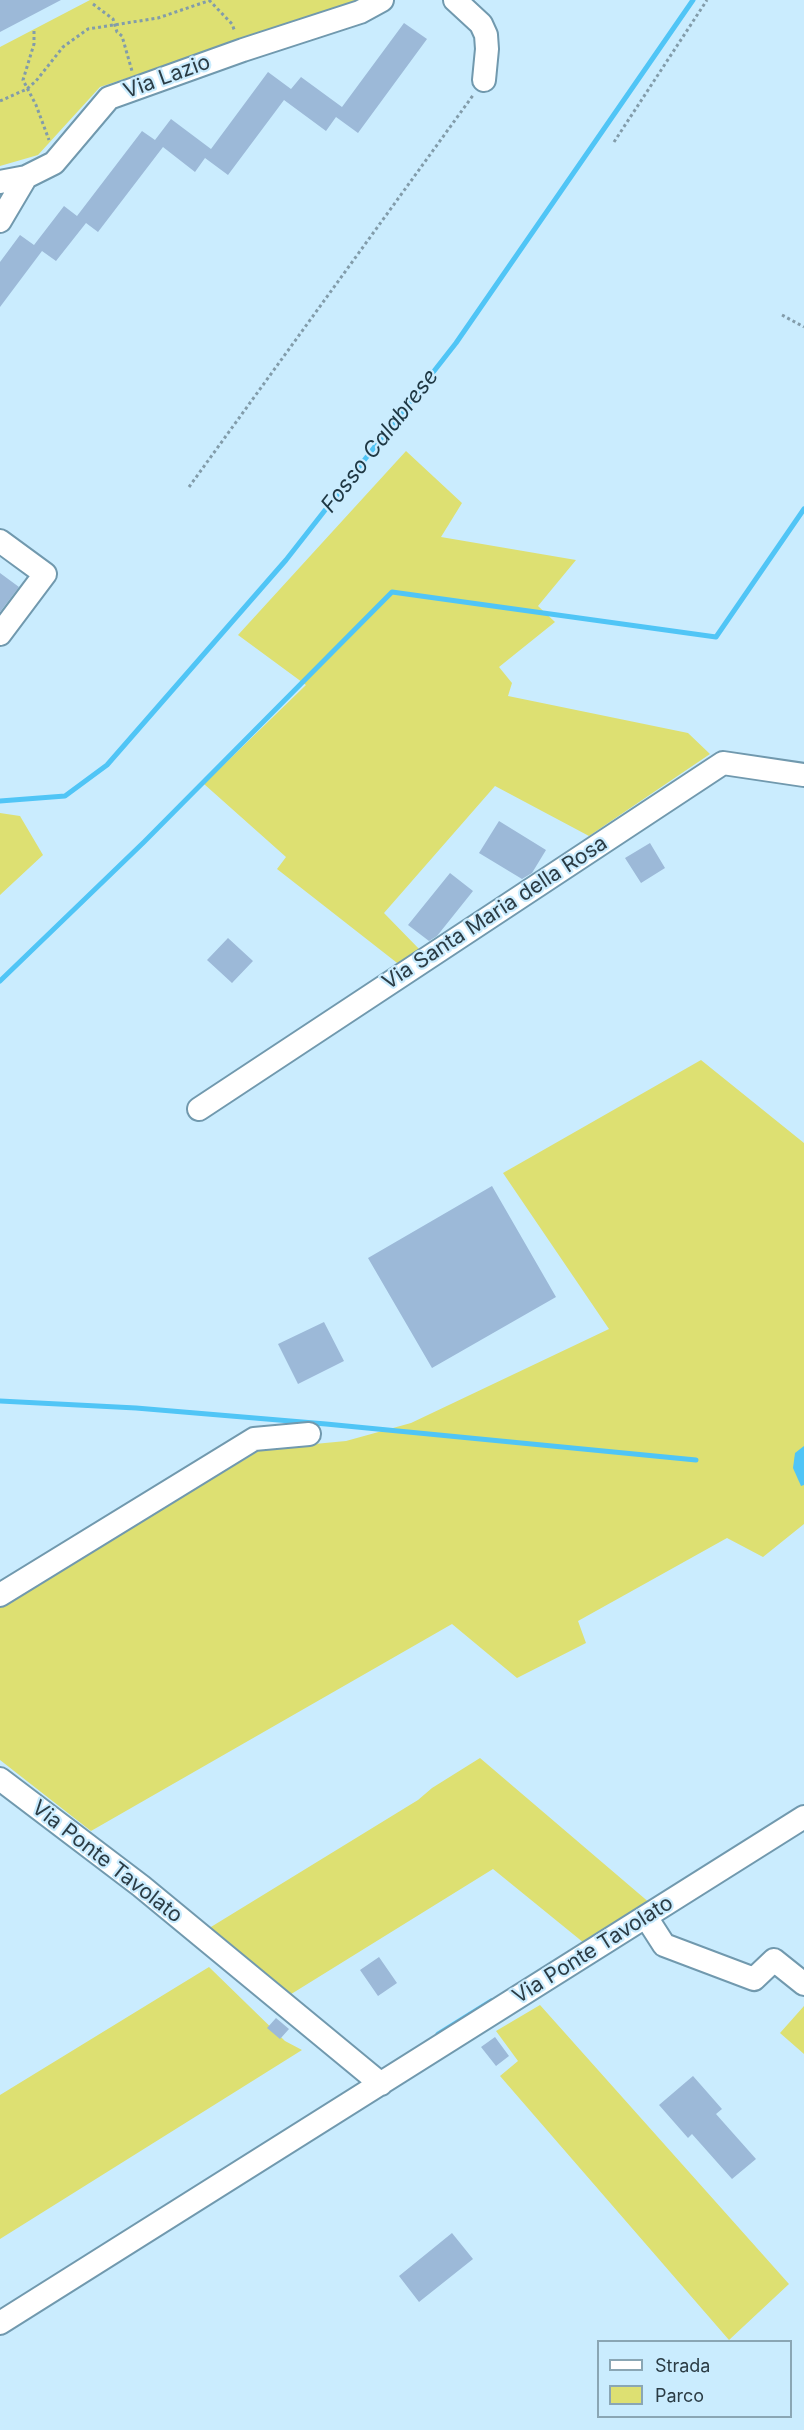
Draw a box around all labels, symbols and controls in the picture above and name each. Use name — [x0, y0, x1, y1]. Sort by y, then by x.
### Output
street label: Via Lazio — [120, 50, 214, 104]
water label: Fosso Calabrese — [316, 364, 444, 518]
street label: Via Santa Maria della Rosa — [378, 831, 612, 995]
street label: Via Ponte Tavolato — [27, 1795, 187, 1929]
street label: Via Ponte Tavolato — [508, 1891, 678, 2009]
legend — [597, 2340, 792, 2418]
text: Strada — [655, 2355, 710, 2376]
text: Parco — [655, 2385, 704, 2406]

